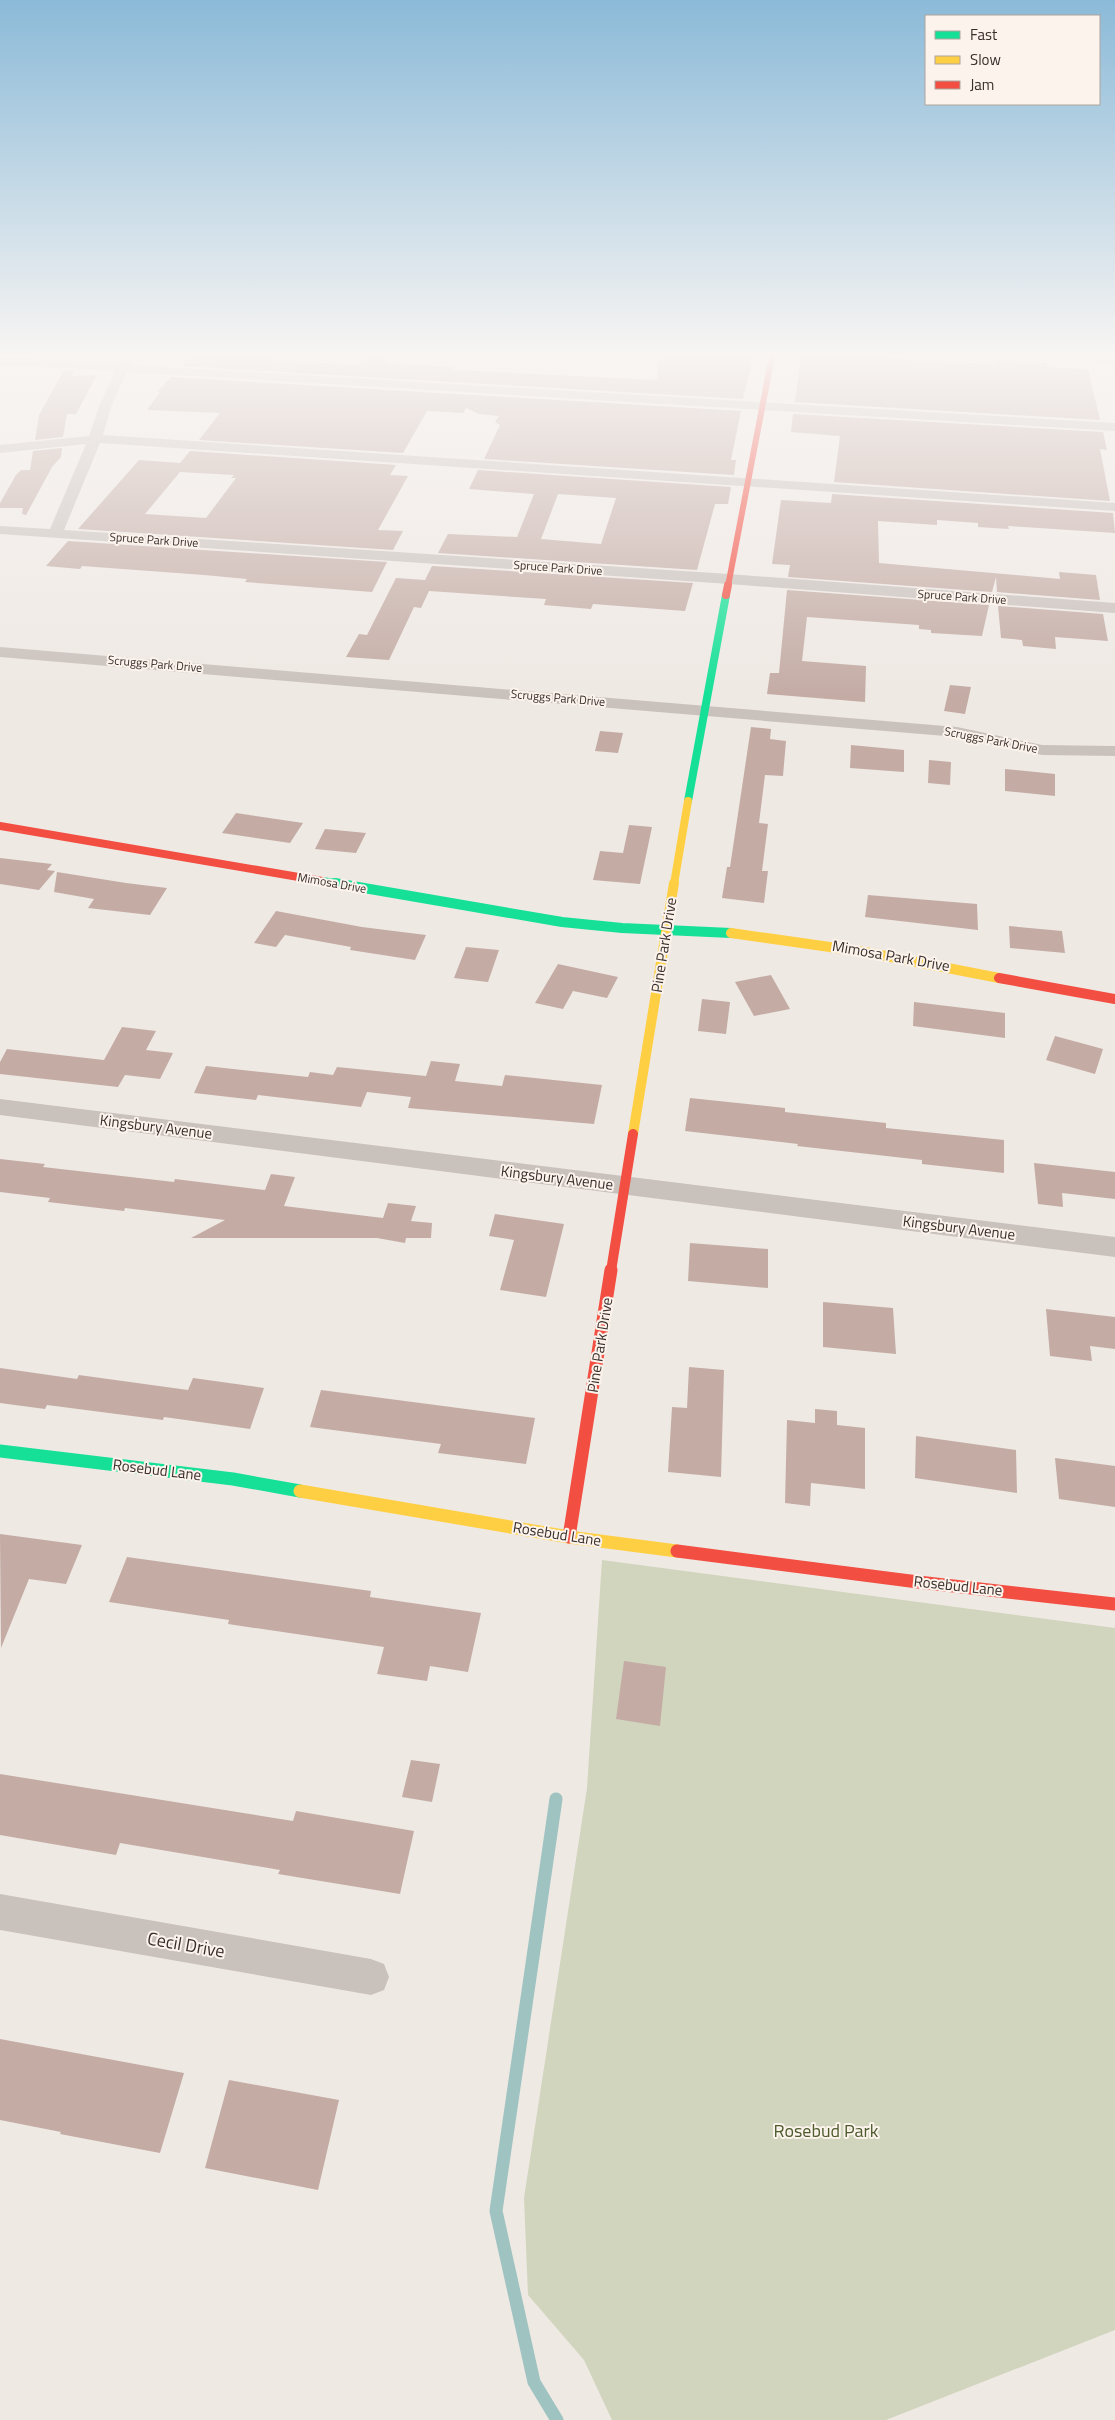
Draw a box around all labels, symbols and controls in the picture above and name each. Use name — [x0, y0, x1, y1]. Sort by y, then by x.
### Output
legend — [925, 15, 1100, 105]
text: Fast — [970, 23, 998, 46]
text: Slow — [970, 48, 1001, 71]
text: Jam — [970, 73, 994, 96]
street label: Spruce Park Drive — [109, 527, 199, 552]
street label: Spruce Park Drive — [513, 555, 603, 580]
street label: Spruce Park Drive — [917, 584, 1007, 609]
street label: Scruggs Park Drive — [107, 650, 203, 677]
street label: Scruggs Park Drive — [510, 684, 606, 711]
street label: Scruggs Park Drive — [943, 721, 1039, 758]
street label: Mimosa Drive — [296, 867, 368, 898]
street label: Pine Park Drive — [645, 896, 682, 994]
street label: Mimosa Park Drive — [831, 934, 952, 977]
street label: Kingsbury Avenue — [99, 1108, 214, 1145]
street label: Kingsbury Avenue — [500, 1159, 615, 1196]
street label: Kingsbury Avenue — [902, 1209, 1017, 1246]
street label: Pine Park Drive — [581, 1296, 618, 1394]
street label: Rosebud Lane — [111, 1453, 203, 1486]
street label: Rosebud Lane — [511, 1515, 603, 1552]
street label: Rosebud Lane — [913, 1569, 1004, 1602]
street label: Cecil Drive — [145, 1924, 227, 1965]
park label: Rosebud Park — [774, 2117, 879, 2144]

